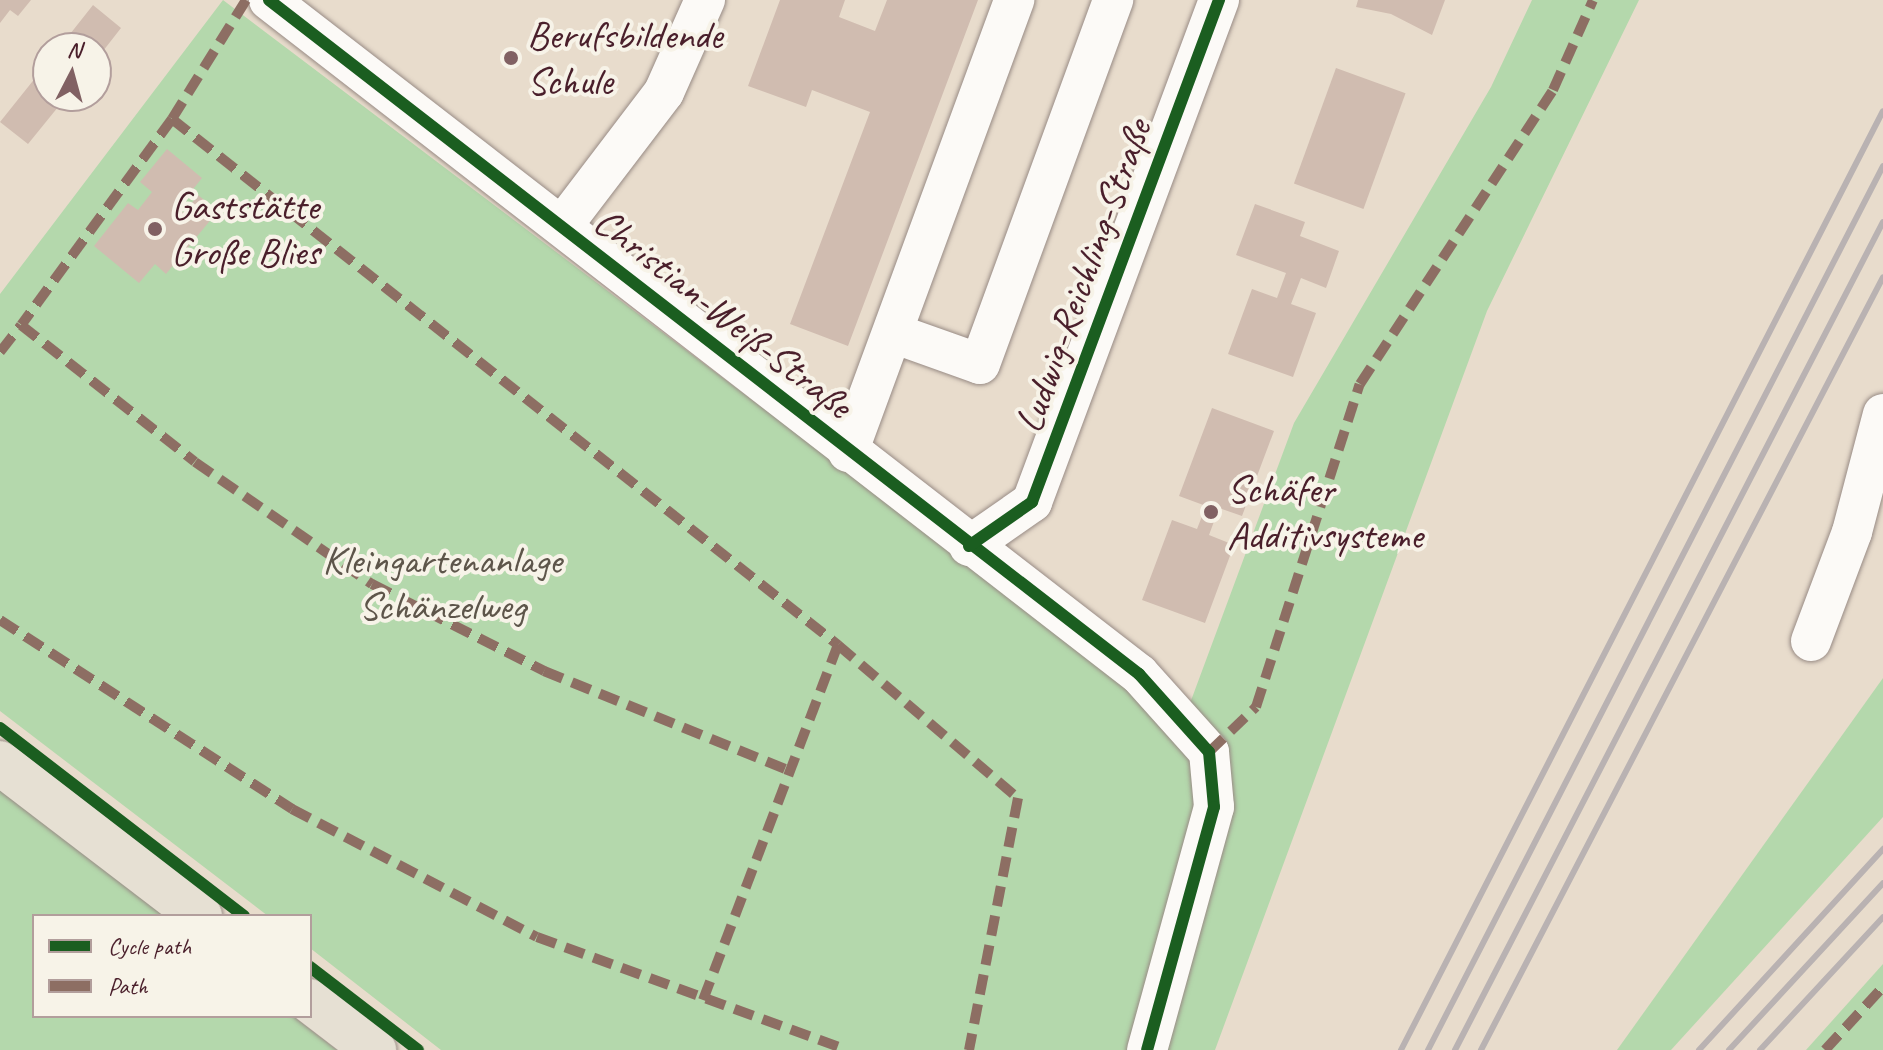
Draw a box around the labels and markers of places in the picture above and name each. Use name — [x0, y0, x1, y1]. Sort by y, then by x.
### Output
place label: Berufsbildende Schule — [527, 11, 722, 105]
marker: Berufsbildende Schule — [502, 49, 520, 67]
place label: Gaststätte Große Blies — [171, 182, 320, 276]
marker: Gaststätte Große Blies — [146, 220, 164, 238]
place label: Schäfer Additivsysteme — [1227, 465, 1423, 559]
marker: Schäfer Additivsysteme — [1202, 503, 1220, 521]

